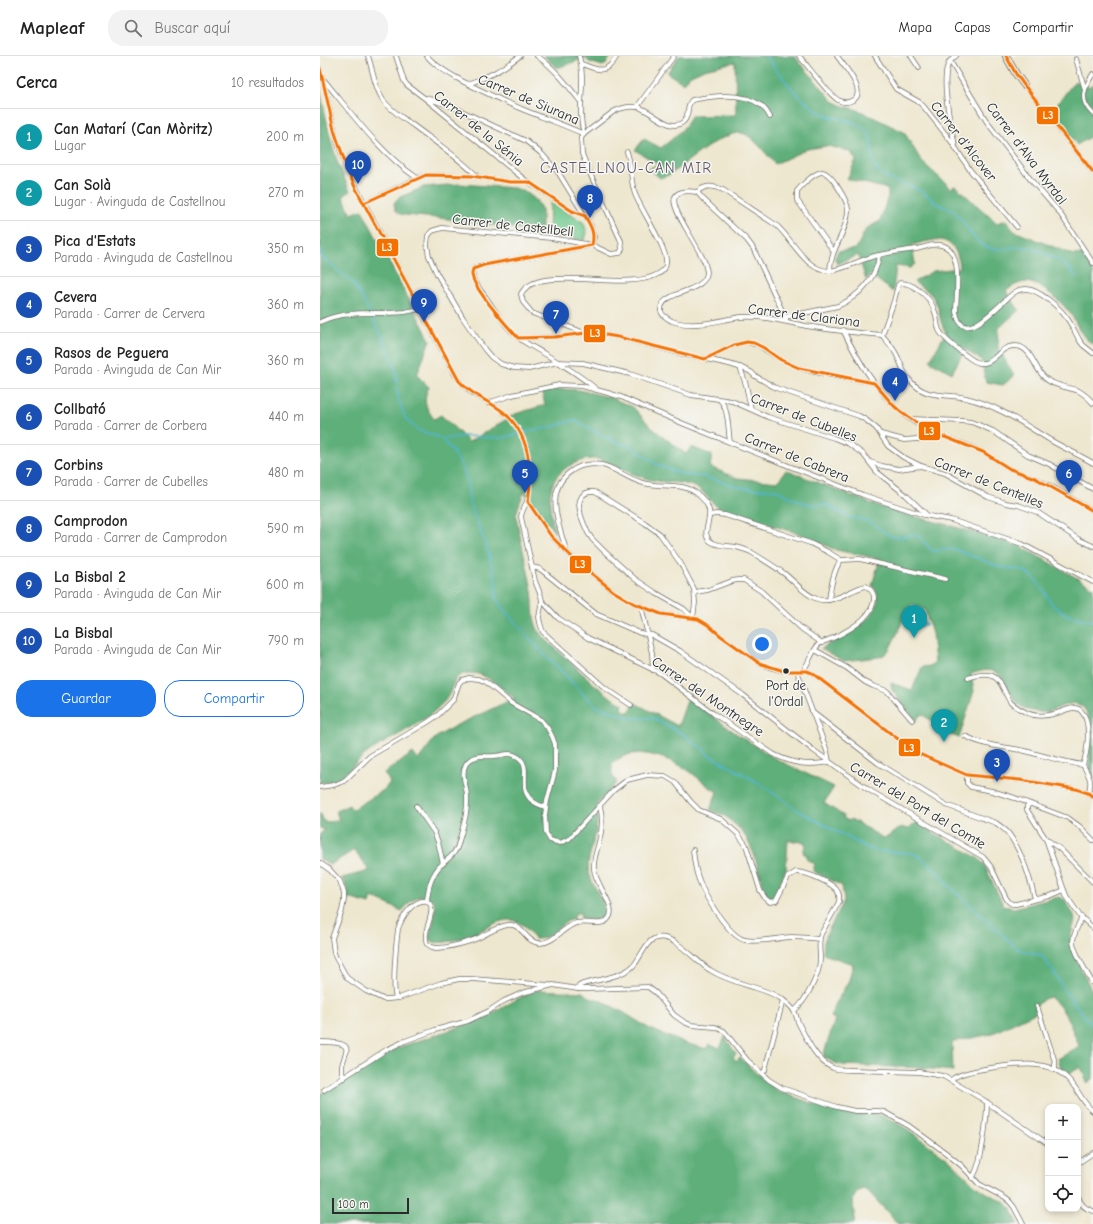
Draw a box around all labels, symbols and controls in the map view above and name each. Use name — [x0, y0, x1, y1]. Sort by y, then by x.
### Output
search box — [108, 10, 388, 46]
text: Mapleaf — [20, 17, 84, 39]
icon: search — [122, 17, 144, 39]
text: Buscar aquí — [154, 19, 230, 37]
text: Mapa — [899, 19, 932, 36]
text: Capas — [954, 19, 990, 36]
text: Compartir — [1012, 19, 1073, 36]
street label: Carrer de Siurana — [476, 70, 582, 128]
text: Cerca — [16, 73, 58, 92]
text: 10 resultados — [231, 75, 304, 90]
street label: Carrer de la Sénia — [430, 87, 527, 170]
street label: Carrer d'Alcover — [927, 98, 1001, 185]
street label: Carrer d'Alva Myrdal — [983, 99, 1071, 208]
line badge: L3 — [1036, 106, 1059, 125]
text: L3 — [1042, 109, 1054, 122]
text: Can Matarí (Can Mòritz) — [54, 120, 213, 138]
text: 1 — [26, 129, 32, 144]
text: 200 m — [266, 129, 304, 144]
text: Lugar — [54, 138, 86, 153]
pin: 10 — [345, 151, 371, 184]
district label: CASTELLNOU-CAN MIR — [540, 159, 712, 177]
text: Can Solà — [54, 176, 111, 194]
text: 2 — [26, 185, 32, 200]
text: 270 m — [268, 185, 304, 200]
pin: 8 — [577, 185, 603, 218]
text: Lugar · Avinguda de Castellnou — [54, 194, 225, 209]
street label: Carrer de Castellbell — [451, 211, 575, 240]
text: Pica d'Estats — [54, 232, 136, 250]
line badge: L3 — [376, 238, 399, 257]
text: 3 — [26, 241, 32, 256]
text: 350 m — [267, 241, 304, 256]
text: L3 — [381, 241, 393, 254]
text: Parada · Avinguda de Castellnou — [54, 250, 232, 265]
text: Cevera — [54, 288, 97, 306]
pin: 9 — [411, 289, 437, 322]
text: 4 — [26, 297, 32, 312]
text: 360 m — [267, 297, 304, 312]
street label: Carrer de Clariana — [747, 300, 861, 331]
pin: 7 — [543, 301, 569, 334]
text: Parada · Carrer de Cervera — [54, 306, 205, 321]
line badge: L3 — [583, 324, 606, 343]
text: L3 — [589, 327, 601, 340]
text: Rasos de Peguera — [54, 344, 169, 362]
text: 5 — [26, 353, 32, 368]
text: 360 m — [267, 353, 304, 368]
text: Parada · Avinguda de Can Mir — [54, 362, 221, 377]
pin: 4 — [882, 368, 908, 401]
street label: Carrer de Cubelles — [748, 389, 859, 446]
text: Collbató — [54, 400, 106, 418]
text: 6 — [26, 409, 32, 424]
text: 440 m — [268, 409, 304, 424]
text: Parada · Carrer de Corbera — [54, 418, 207, 433]
line badge: L3 — [918, 421, 941, 441]
text: L3 — [923, 425, 935, 438]
street label: Carrer de Cabrera — [742, 429, 852, 486]
street label: Carrer de Centelles — [932, 453, 1046, 512]
text: Corbins — [54, 456, 103, 474]
pin: 5 — [512, 460, 538, 493]
pin: 6 — [1056, 460, 1082, 493]
text: 7 — [26, 465, 32, 480]
text: 480 m — [268, 465, 304, 480]
text: Parada · Carrer de Cubelles — [54, 474, 208, 489]
text: Camprodon — [54, 512, 128, 530]
text: 8 — [26, 521, 32, 536]
text: 590 m — [267, 521, 304, 536]
text: Parada · Carrer de Camprodon — [54, 530, 227, 545]
line badge: L3 — [569, 555, 592, 574]
text: L3 — [574, 558, 586, 571]
text: La Bisbal 2 — [54, 568, 126, 586]
text: 9 — [26, 577, 32, 592]
text: 600 m — [266, 577, 304, 592]
text: Parada · Avinguda de Can Mir — [54, 586, 221, 601]
pin: 1 — [901, 605, 927, 638]
text: La Bisbal — [54, 624, 113, 642]
text: 10 — [23, 633, 35, 648]
text: 790 m — [268, 633, 304, 648]
your location — [752, 634, 772, 654]
text: Parada · Avinguda de Can Mir — [54, 642, 221, 657]
street label: Carrer del Montnegre — [648, 653, 767, 740]
marker: Port de l'Ordal — [781, 666, 791, 676]
place label: Port de l'Ordal — [766, 678, 807, 709]
button: Guardar — [16, 680, 156, 717]
button: Compartir — [164, 680, 304, 717]
pin: 2 — [931, 709, 957, 742]
line badge: L3 — [898, 738, 921, 757]
text: L3 — [903, 742, 915, 755]
pin: 3 — [984, 749, 1010, 782]
street label: Carrer del Port del Comte — [847, 758, 989, 853]
map controls — [1045, 1104, 1081, 1212]
button: + — [1045, 1104, 1081, 1140]
button: − — [1045, 1140, 1081, 1176]
button: locate — [1045, 1176, 1081, 1212]
scale bar — [332, 1196, 409, 1215]
text: 100 m — [338, 1198, 369, 1211]

